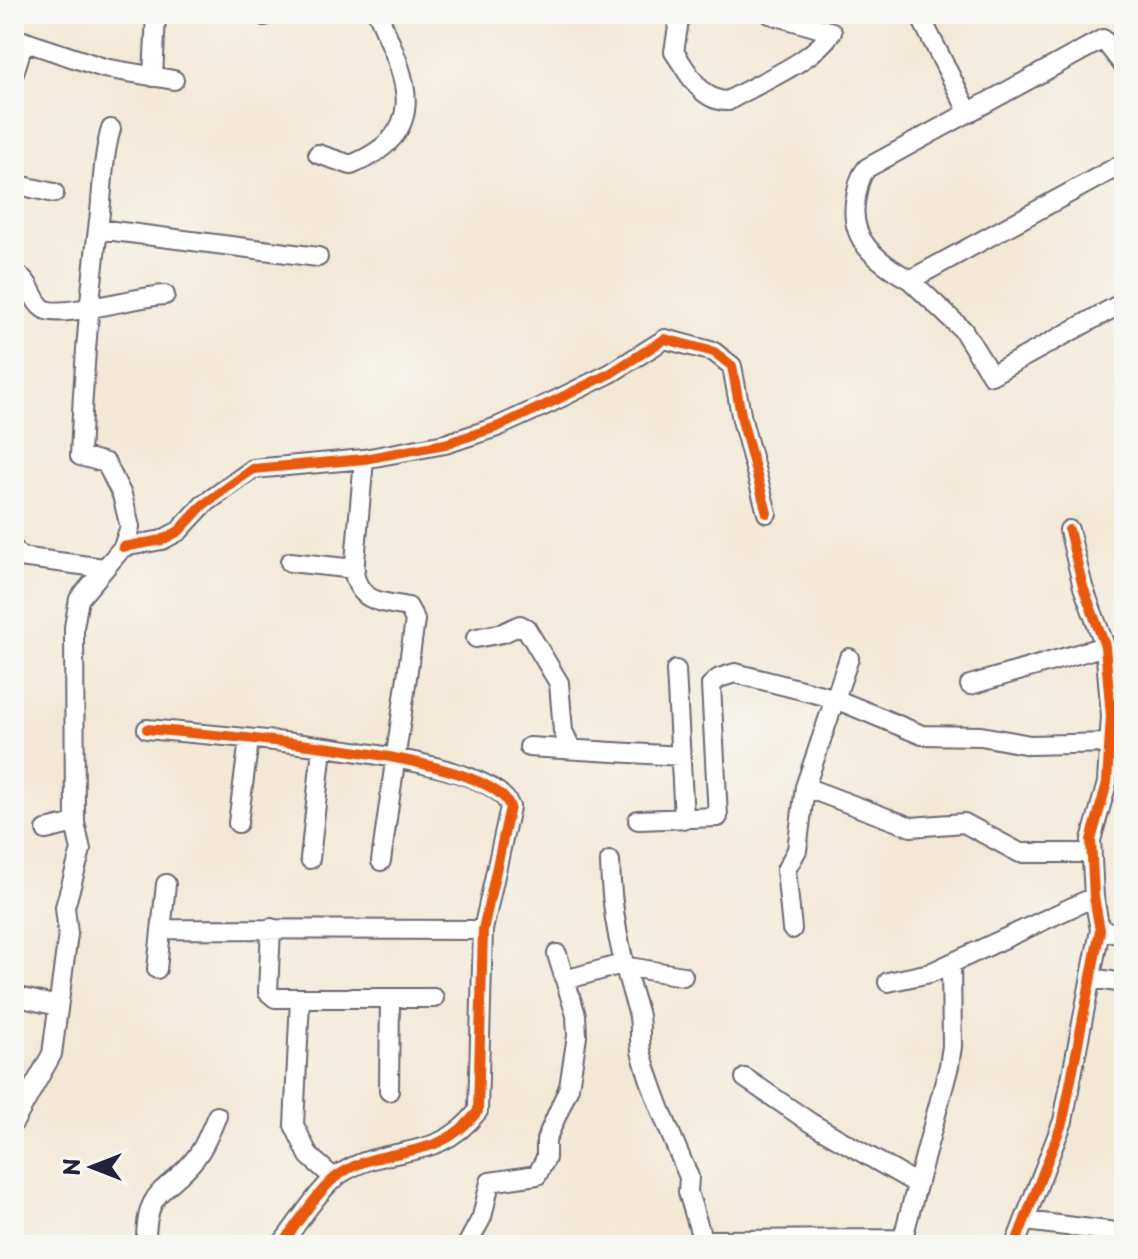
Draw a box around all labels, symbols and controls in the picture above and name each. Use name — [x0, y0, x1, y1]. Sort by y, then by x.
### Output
north arrow — [52, 1127, 132, 1207]
text: N — [54, 1158, 87, 1176]

